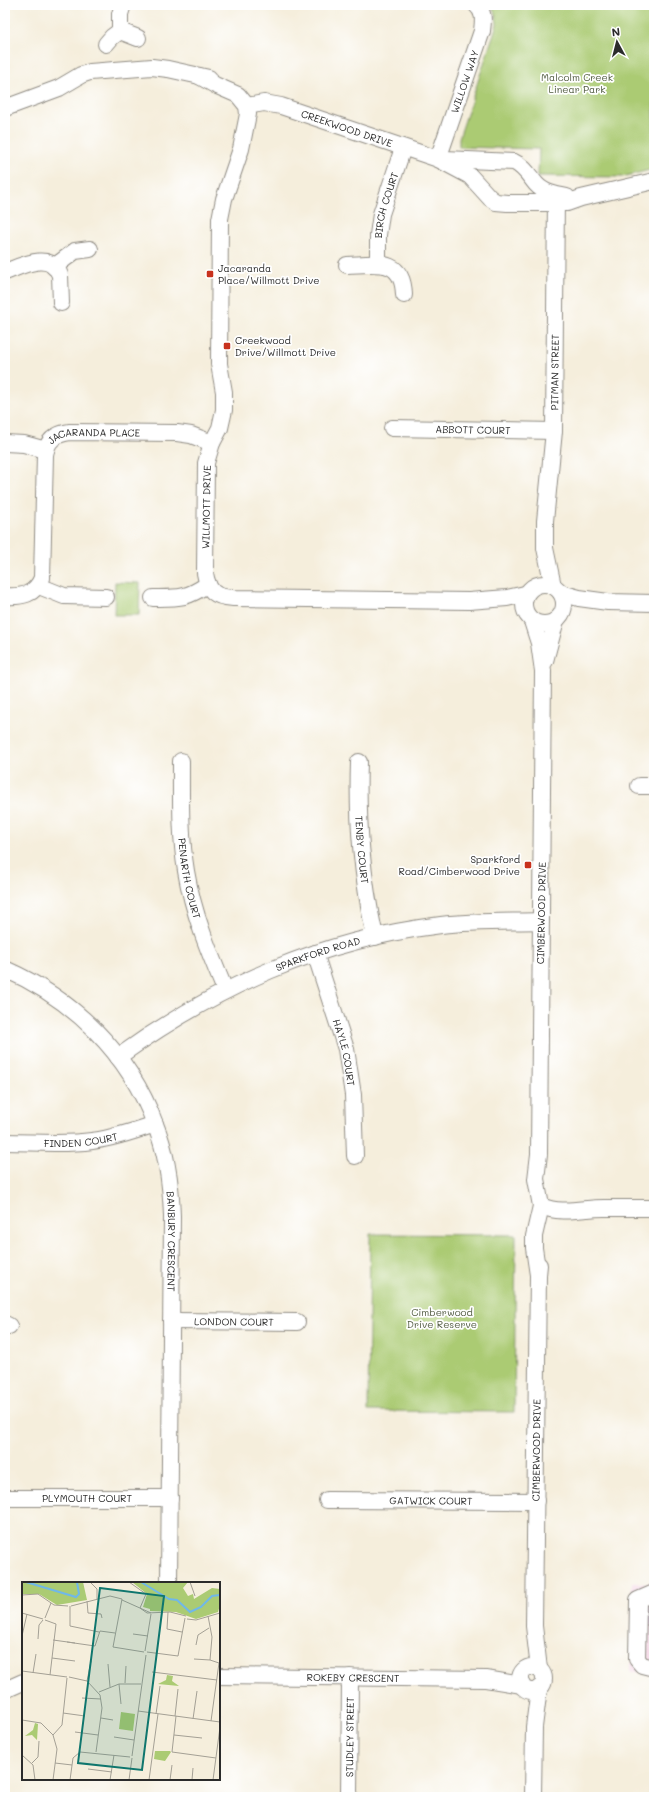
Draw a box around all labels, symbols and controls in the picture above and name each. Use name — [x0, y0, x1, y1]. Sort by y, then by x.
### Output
north arrow — [597, 22, 637, 62]
text: N — [611, 24, 621, 40]
street label: WILLOW WAY — [447, 48, 482, 115]
park label: Malcolm Creek Linear Park — [541, 70, 613, 96]
street label: CREEKWOOD DRIVE — [299, 106, 395, 150]
street label: BIRCH COURT — [371, 170, 402, 238]
place label: Jacaranda Place/Willmott Drive — [218, 261, 319, 287]
marker: Jacaranda Place/Willmott Drive — [205, 269, 215, 279]
place label: Creekwood Drive/Willmott Drive — [235, 333, 336, 359]
street label: PITMAN STREET — [547, 334, 562, 410]
marker: Creekwood Drive/Willmott Drive — [222, 341, 232, 351]
street label: ABBOTT COURT — [435, 422, 511, 437]
street label: JACARANDA PLACE — [44, 425, 141, 447]
street label: WILLMOTT DRIVE — [198, 465, 214, 549]
street label: TENBY COURT — [352, 816, 372, 885]
street label: PENARTH COURT — [175, 837, 204, 921]
place label: Sparkford Road/Cimberwood Drive — [399, 852, 520, 878]
marker: Sparkford Road/Cimberwood Drive — [523, 860, 533, 870]
street label: CIMBERWOOD DRIVE — [533, 861, 549, 964]
street label: SPARKFORD ROAD — [273, 933, 362, 974]
street label: HAYLE COURT — [330, 1017, 359, 1087]
street label: FINDEN COURT — [44, 1129, 120, 1150]
street label: BANBURY CRESCENT — [164, 1191, 179, 1292]
park label: Cimberwood Drive Reserve — [407, 1305, 477, 1331]
street label: LONDON COURT — [194, 1314, 274, 1329]
street label: CIMBERWOOD DRIVE — [528, 1399, 544, 1502]
street label: PLYMOUTH COURT — [42, 1491, 133, 1505]
street label: GATWICK COURT — [389, 1493, 473, 1508]
inset map — [22, 1582, 220, 1780]
street label: ROKEBY CRESCENT — [306, 1670, 400, 1685]
street label: STUDLEY STREET — [342, 1696, 357, 1777]

